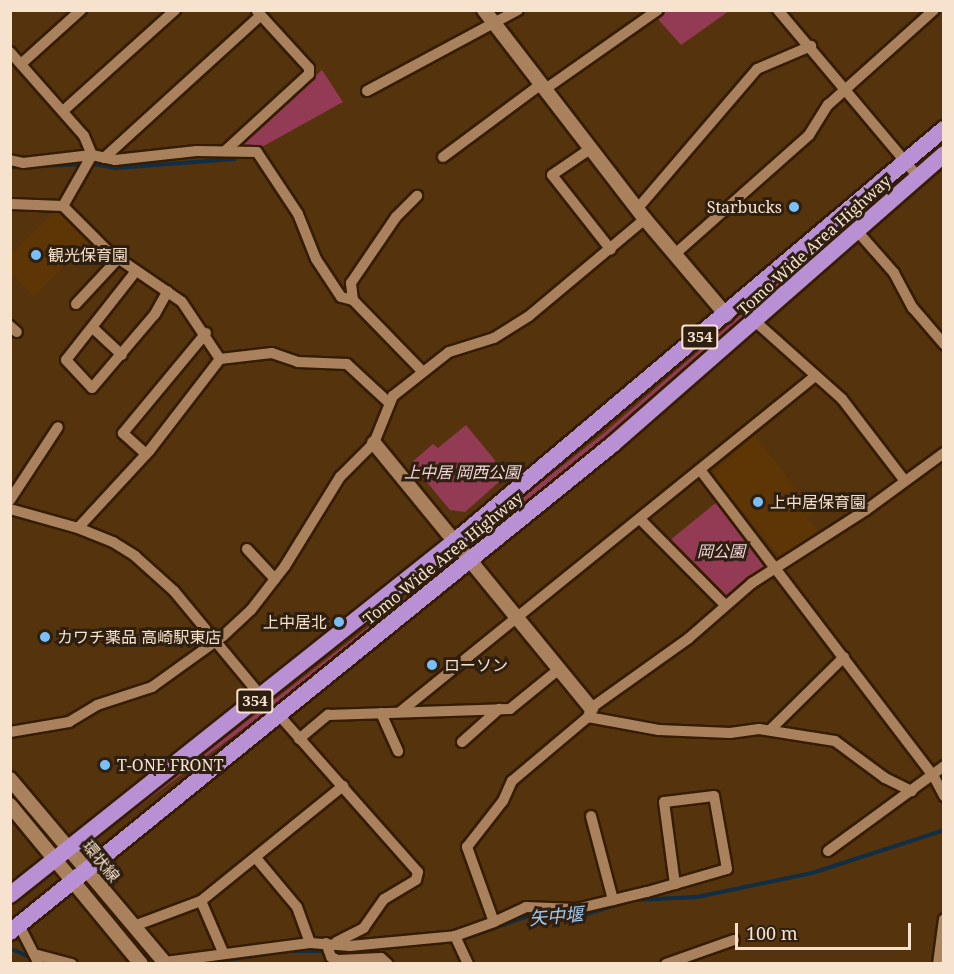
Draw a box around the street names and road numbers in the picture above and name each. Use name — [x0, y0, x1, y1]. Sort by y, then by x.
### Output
street label: Tomo Wide Area Highway — [733, 171, 895, 319]
road number: 354 — [680, 325, 720, 349]
street label: Tomo Wide Area Highway — [359, 488, 527, 628]
road number: 354 — [236, 689, 274, 713]
street label: 環状線 — [78, 836, 124, 886]

